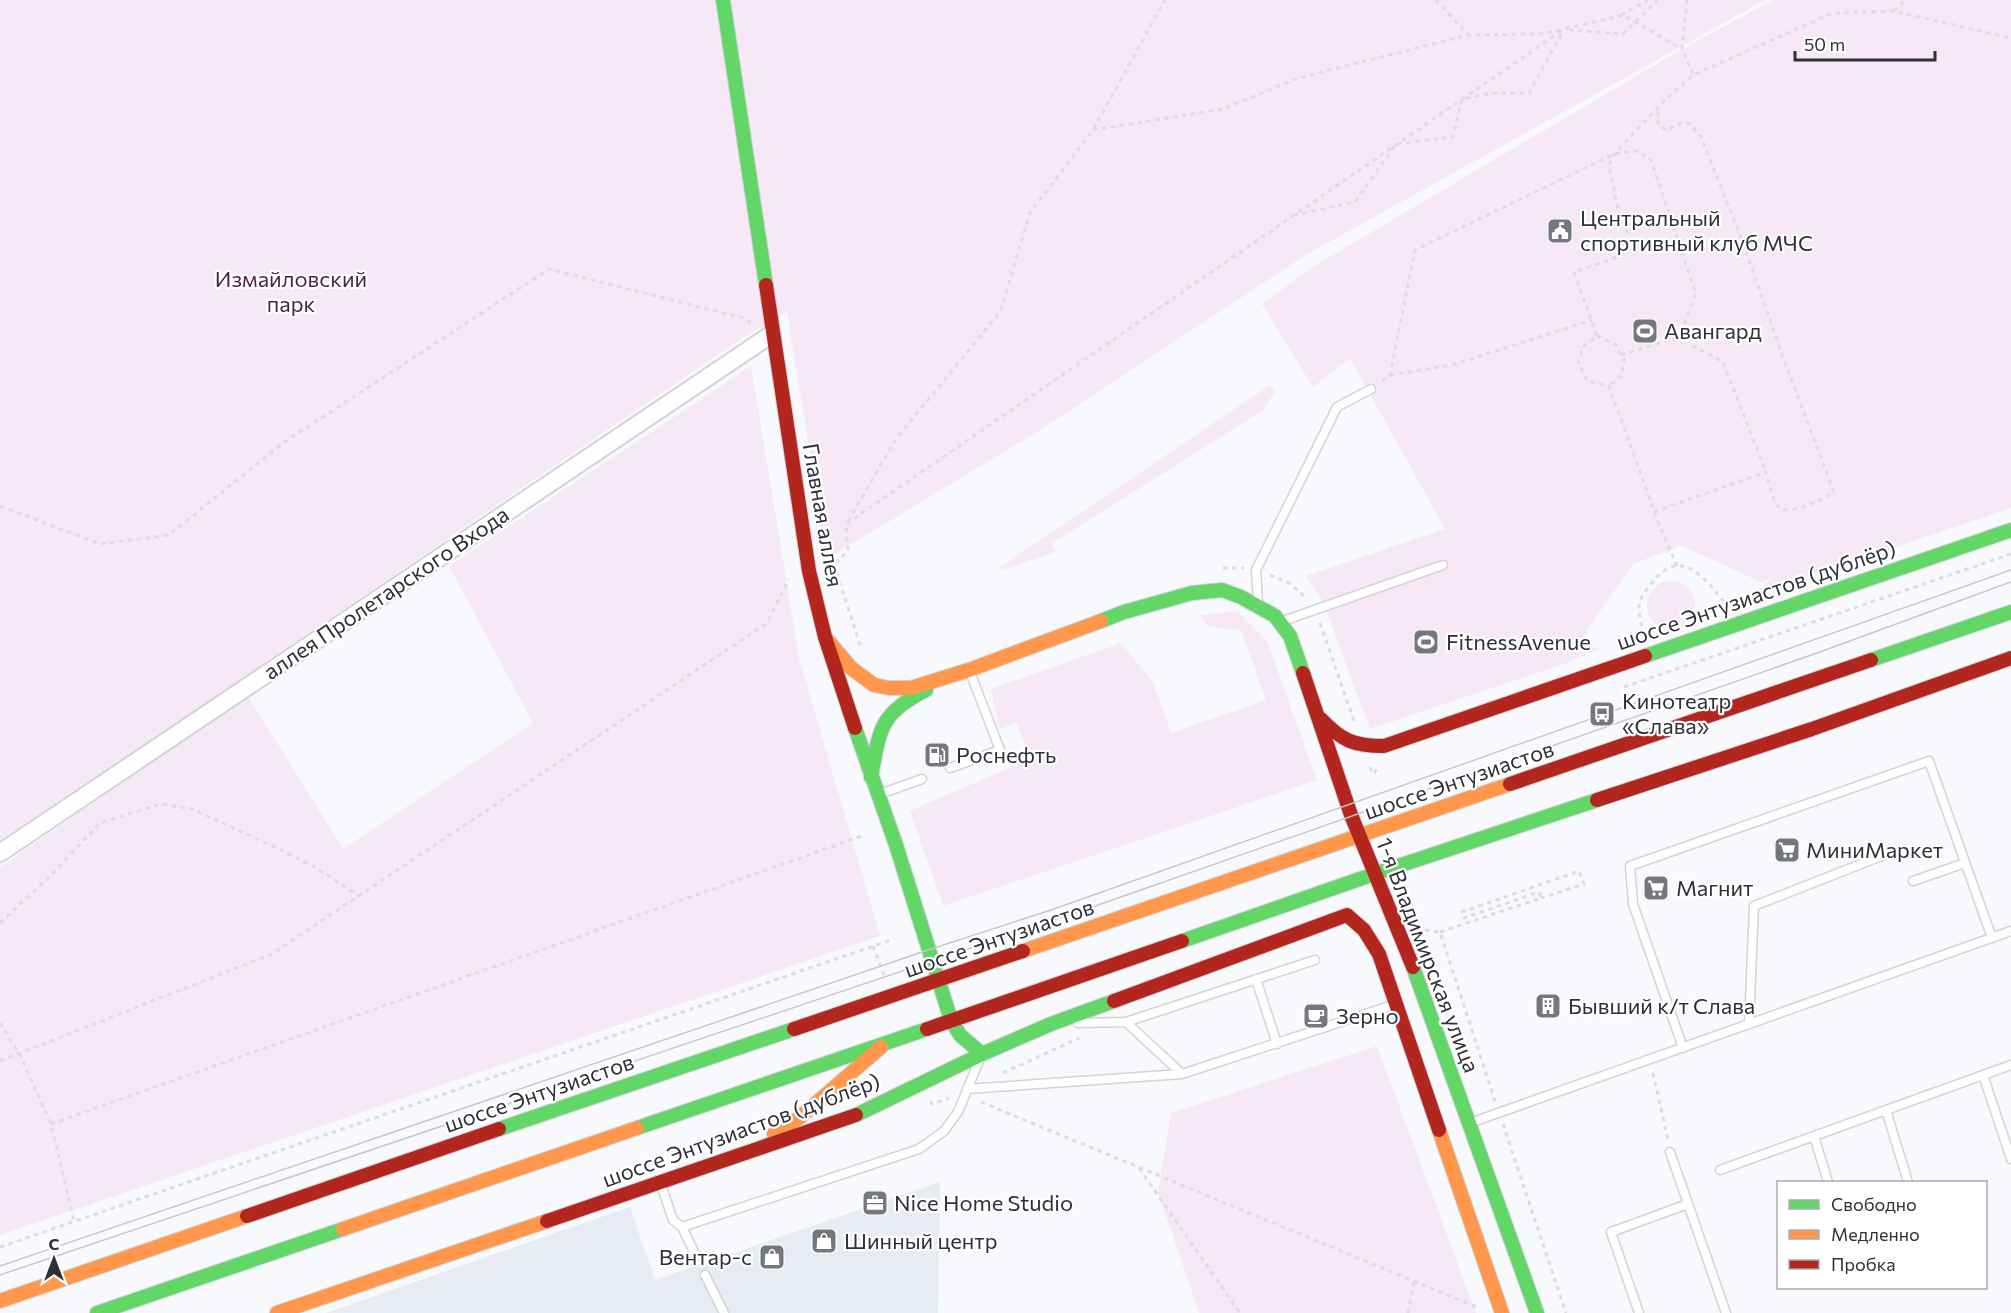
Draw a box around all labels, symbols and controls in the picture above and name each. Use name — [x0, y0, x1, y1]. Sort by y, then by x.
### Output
scale bar — [1795, 24, 1934, 62]
text: 50 m — [1804, 33, 1845, 55]
place label: Центральный спортивный клуб МЧС — [1580, 204, 1813, 256]
public building icon: Центральный спортивный клуб МЧС — [1545, 216, 1575, 246]
park label: Измайловский парк — [215, 265, 367, 317]
sports icon: Авангард — [1630, 316, 1660, 346]
place label: Авангард — [1664, 317, 1762, 344]
street label: Главная аллея — [798, 441, 849, 589]
street label: аллея Пролетарского Входа — [258, 500, 514, 685]
street label: шоссе Энтузиастов (дублёр) — [1613, 534, 1899, 655]
sports icon: FitnessAvenue — [1411, 627, 1441, 657]
place label: FitnessAvenue — [1446, 628, 1591, 655]
place label: Кинотеатр «Слава» — [1622, 687, 1731, 739]
bus stop icon: Кинотеатр «Слава» — [1587, 699, 1617, 729]
street label: шоссе Энтузиастов — [1360, 734, 1557, 825]
fuel station icon: Роснефть — [922, 740, 952, 770]
place label: Роснефть — [956, 741, 1056, 768]
street label: 1-я Владимирская улица — [1371, 834, 1486, 1076]
supermarket icon: МиниМаркет — [1772, 835, 1802, 865]
place label: МиниМаркет — [1806, 836, 1943, 863]
supermarket icon: Магнит — [1641, 873, 1671, 903]
place label: Магнит — [1676, 874, 1753, 901]
street label: шоссе Энтузиастов — [900, 892, 1097, 983]
building icon: Бывший к/т Слава — [1533, 991, 1563, 1021]
place label: Бывший к/т Слава — [1568, 992, 1755, 1019]
cafe icon: Зерно — [1301, 1001, 1331, 1031]
place label: Зерно — [1336, 1002, 1399, 1029]
street label: шоссе Энтузиастов — [440, 1047, 637, 1138]
street label: шоссе Энтузиастов (дублёр) — [598, 1067, 883, 1192]
legend — [1777, 1181, 1987, 1289]
office icon: Nice Home Studio — [860, 1188, 890, 1218]
place label: Nice Home Studio — [894, 1189, 1073, 1216]
text: Свободно — [1831, 1193, 1917, 1215]
text: Медленно — [1831, 1223, 1920, 1245]
shop icon: Шинный центр — [809, 1226, 839, 1256]
place label: Шинный центр — [844, 1227, 998, 1254]
north arrow — [24, 1229, 84, 1289]
text: С — [49, 1234, 60, 1253]
shop icon: Вентар-с — [757, 1242, 787, 1272]
place label: Вентар-с — [659, 1243, 752, 1270]
text: Пробка — [1831, 1253, 1896, 1275]

